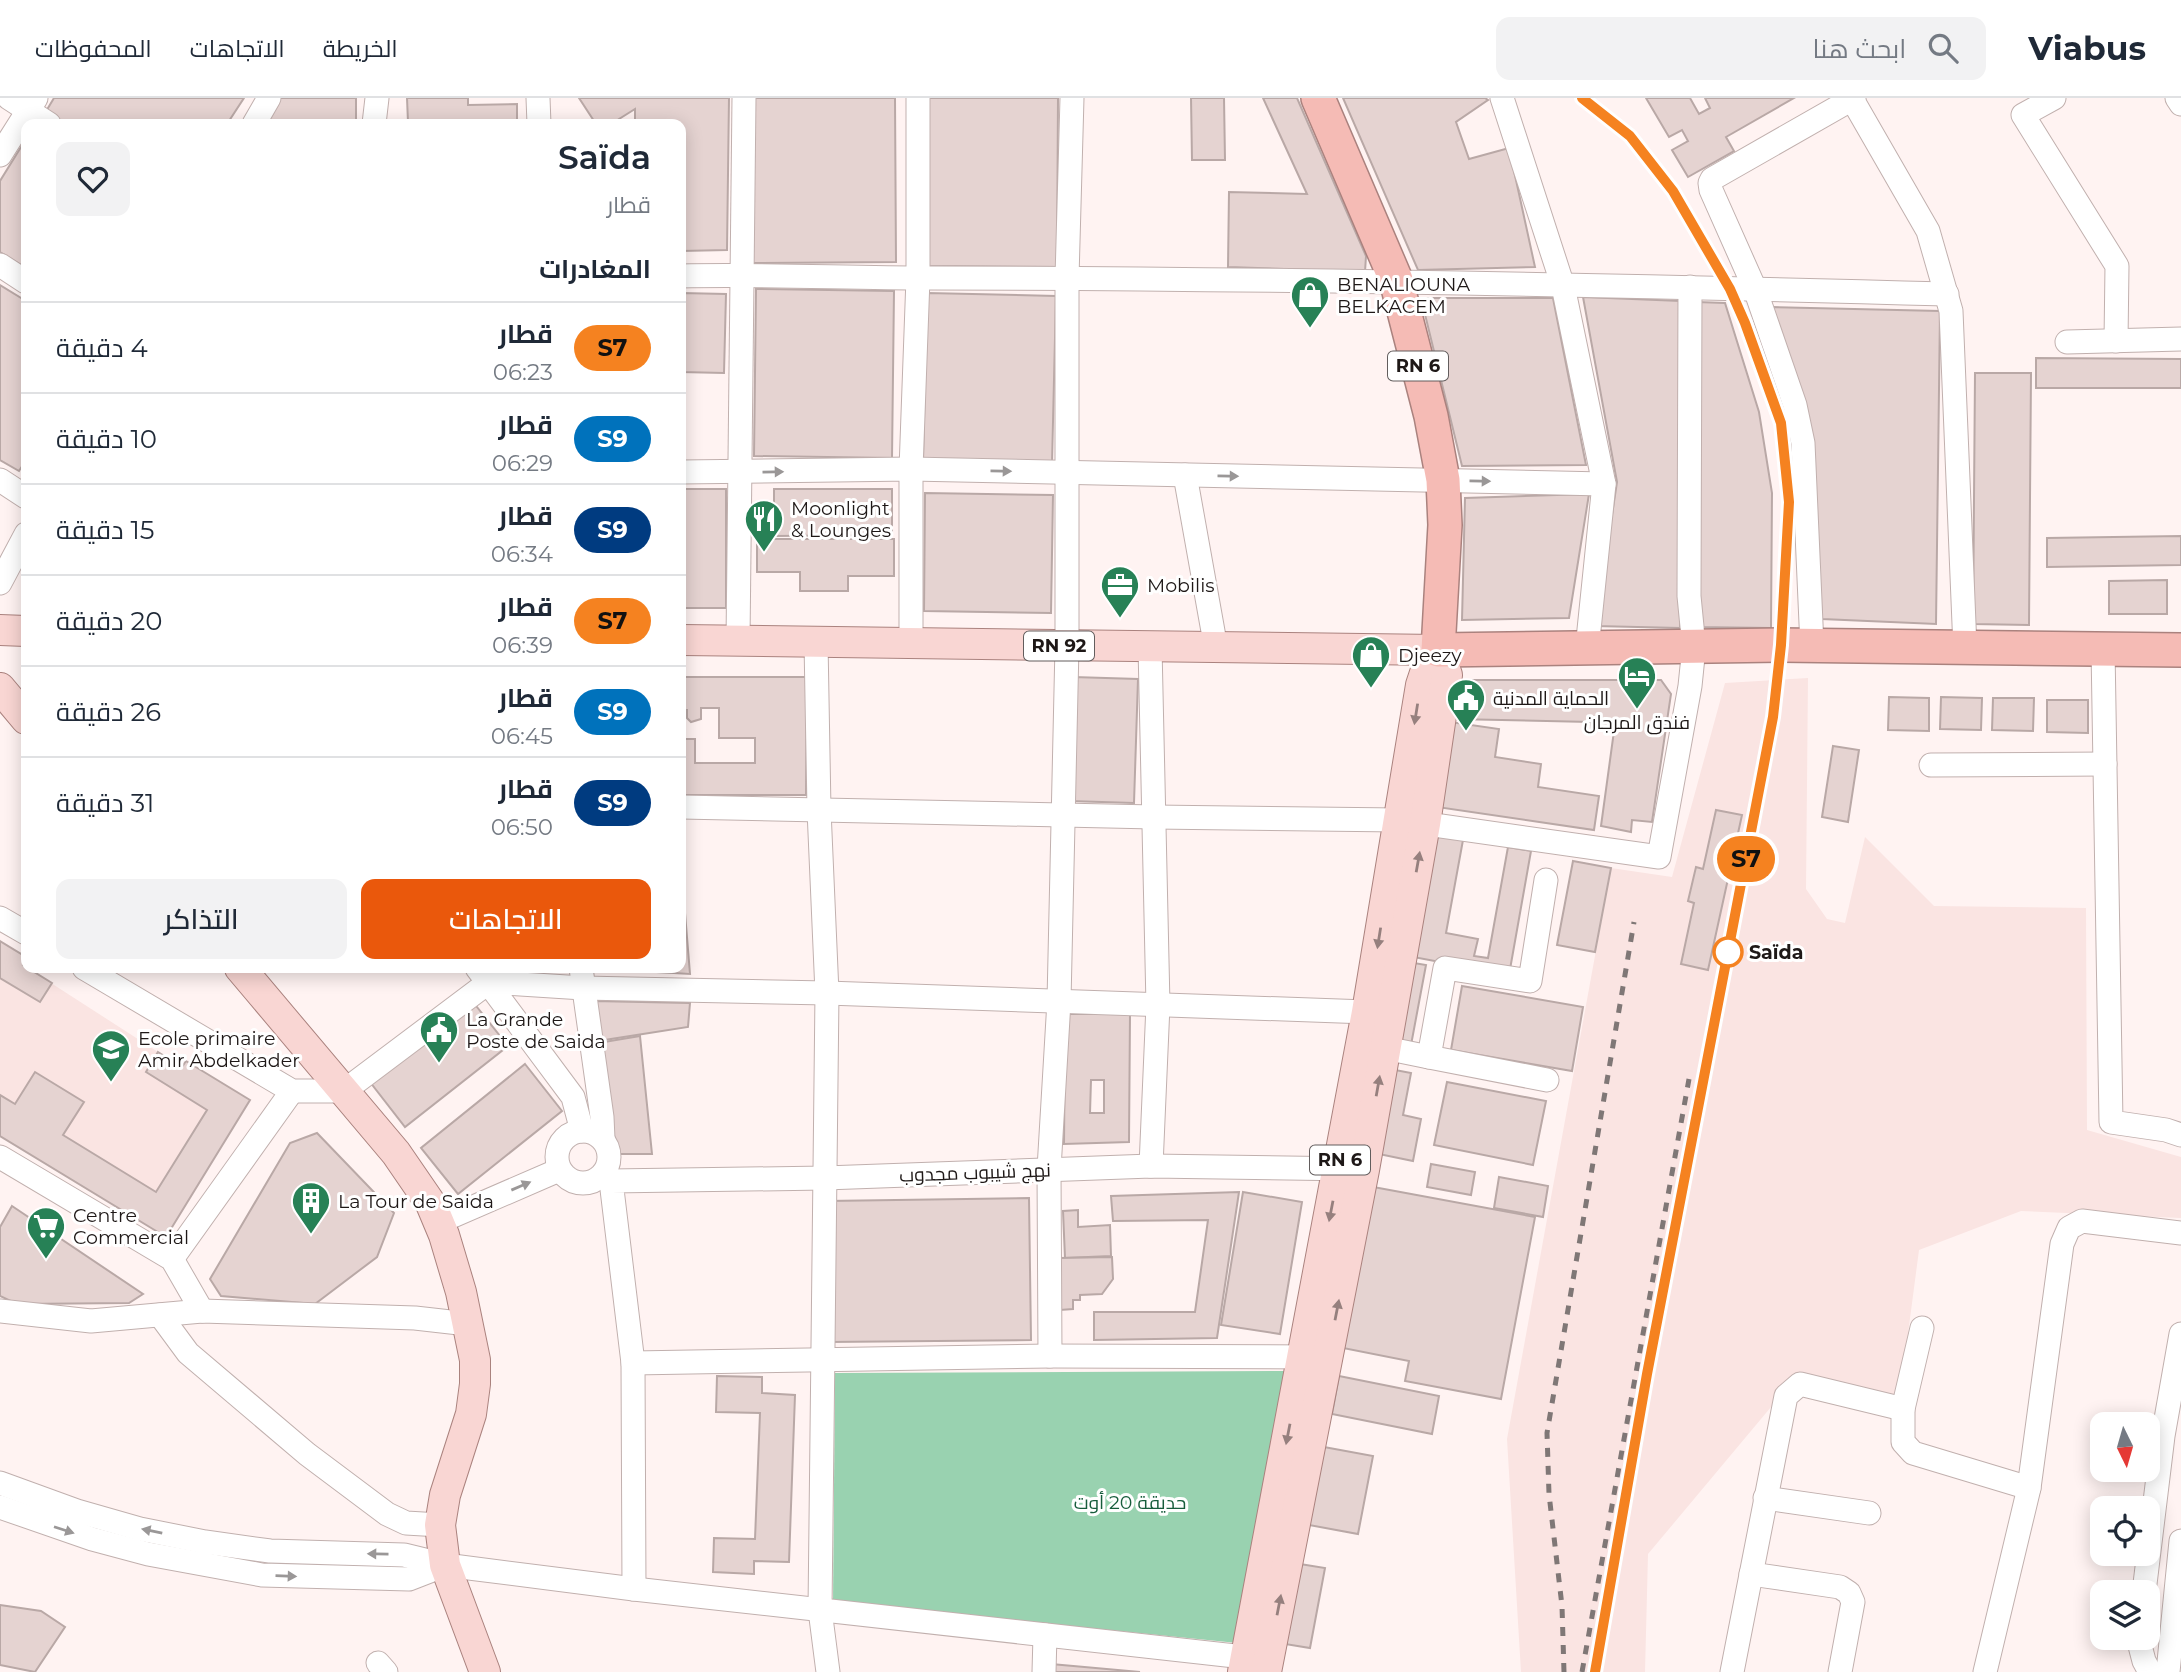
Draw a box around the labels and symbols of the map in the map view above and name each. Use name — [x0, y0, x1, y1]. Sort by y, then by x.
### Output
place label: BENALIOUNA BELKACEM — [1337, 273, 1470, 318]
shop icon: BENALIOUNA BELKACEM — [1289, 274, 1331, 329]
road number: RN 6 — [1388, 352, 1448, 380]
one-way arrow — [990, 465, 1012, 477]
one-way arrow — [763, 466, 785, 478]
one-way arrow — [1218, 470, 1240, 482]
one-way arrow — [1470, 475, 1492, 487]
place label: Moonlight & Lounges — [791, 497, 891, 542]
restaurant icon: Moonlight & Lounges — [743, 498, 785, 553]
office icon: Mobilis — [1099, 564, 1141, 619]
place label: Mobilis — [1147, 574, 1215, 597]
road number: RN 92 — [1024, 632, 1094, 660]
shop icon: Djeezy — [1350, 634, 1392, 689]
place label: Djeezy — [1398, 644, 1462, 667]
hotel icon: فندق المرجان — [1616, 655, 1658, 710]
public building icon: الحماية المدنية — [1445, 677, 1487, 732]
place label: الحماية المدنية — [1493, 687, 1609, 710]
one-way arrow — [1410, 703, 1421, 725]
place label: فندق المرجان — [1584, 711, 1690, 735]
line badge: S7 — [1714, 836, 1778, 882]
one-way arrow — [1413, 851, 1424, 873]
one-way arrow — [1373, 927, 1384, 949]
marker: Saïda — [1713, 937, 1743, 967]
place label: Saïda — [1749, 941, 1803, 964]
place label: La Grande Poste de Saida — [466, 1008, 606, 1053]
public building icon: La Grande Poste de Saida — [418, 1009, 460, 1064]
place label: Ecole primaire Amir Abdelkader — [138, 1027, 300, 1072]
school or university icon: Ecole primaire Amir Abdelkader — [90, 1028, 132, 1083]
one-way arrow — [1373, 1075, 1384, 1097]
road number: RN 6 — [1310, 1146, 1370, 1175]
street label: نهج شيبوب مجدوب — [899, 1158, 1051, 1189]
building icon: La Tour de Saida — [290, 1180, 332, 1235]
one-way arrow — [511, 1180, 532, 1191]
place label: La Tour de Saida — [338, 1190, 494, 1213]
one-way arrow — [1325, 1200, 1336, 1222]
place label: Centre Commercial — [73, 1204, 189, 1249]
supermarket icon: Centre Commercial — [25, 1205, 67, 1260]
one-way arrow — [1331, 1299, 1342, 1321]
north arrow — [2090, 1412, 2160, 1482]
one-way arrow — [1282, 1423, 1293, 1445]
park label: حديقة 20 أوت — [1074, 1491, 1186, 1514]
one-way arrow — [54, 1525, 75, 1536]
one-way arrow — [141, 1526, 163, 1537]
one-way arrow — [367, 1548, 389, 1560]
one-way arrow — [276, 1570, 298, 1581]
one-way arrow — [1274, 1594, 1285, 1616]

